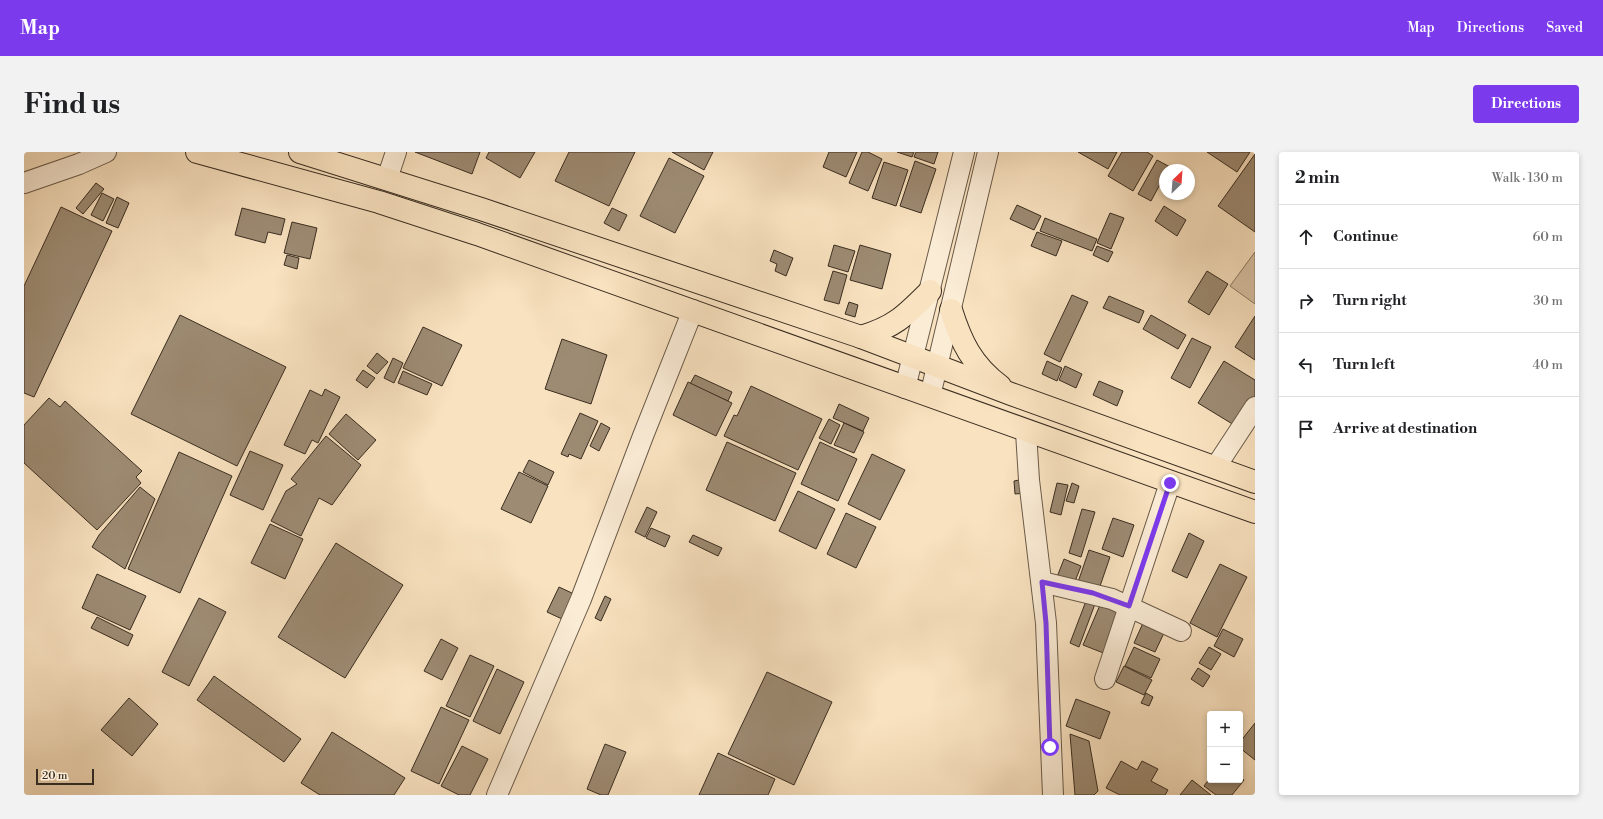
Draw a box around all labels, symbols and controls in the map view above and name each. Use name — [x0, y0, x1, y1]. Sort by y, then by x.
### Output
text: Map — [20, 16, 60, 40]
text: Map — [1407, 19, 1435, 37]
text: Directions — [1457, 19, 1524, 37]
text: Saved — [1546, 19, 1583, 37]
button: Directions — [1473, 85, 1579, 123]
text: Find us — [24, 87, 120, 122]
north arrow — [1159, 164, 1195, 200]
text: 2 min — [1295, 167, 1340, 189]
text: Walk · 130 m — [1492, 170, 1563, 186]
icon: ahead — [1295, 226, 1317, 248]
text: Continue — [1333, 227, 1398, 246]
text: 60 m — [1532, 229, 1563, 245]
icon: right — [1295, 290, 1317, 312]
text: Turn right — [1333, 291, 1407, 310]
text: 30 m — [1533, 293, 1563, 309]
icon: left — [1295, 354, 1317, 376]
text: Turn left — [1333, 355, 1395, 374]
text: 40 m — [1533, 357, 1563, 373]
icon: arrive — [1295, 418, 1317, 440]
text: Arrive at destination — [1333, 419, 1477, 438]
route end — [1161, 474, 1179, 492]
map controls — [1207, 711, 1243, 783]
button: + — [1207, 711, 1243, 747]
route start — [1041, 738, 1059, 756]
button: − — [1207, 747, 1243, 783]
scale bar — [36, 767, 94, 786]
text: 20 m — [42, 769, 67, 783]

